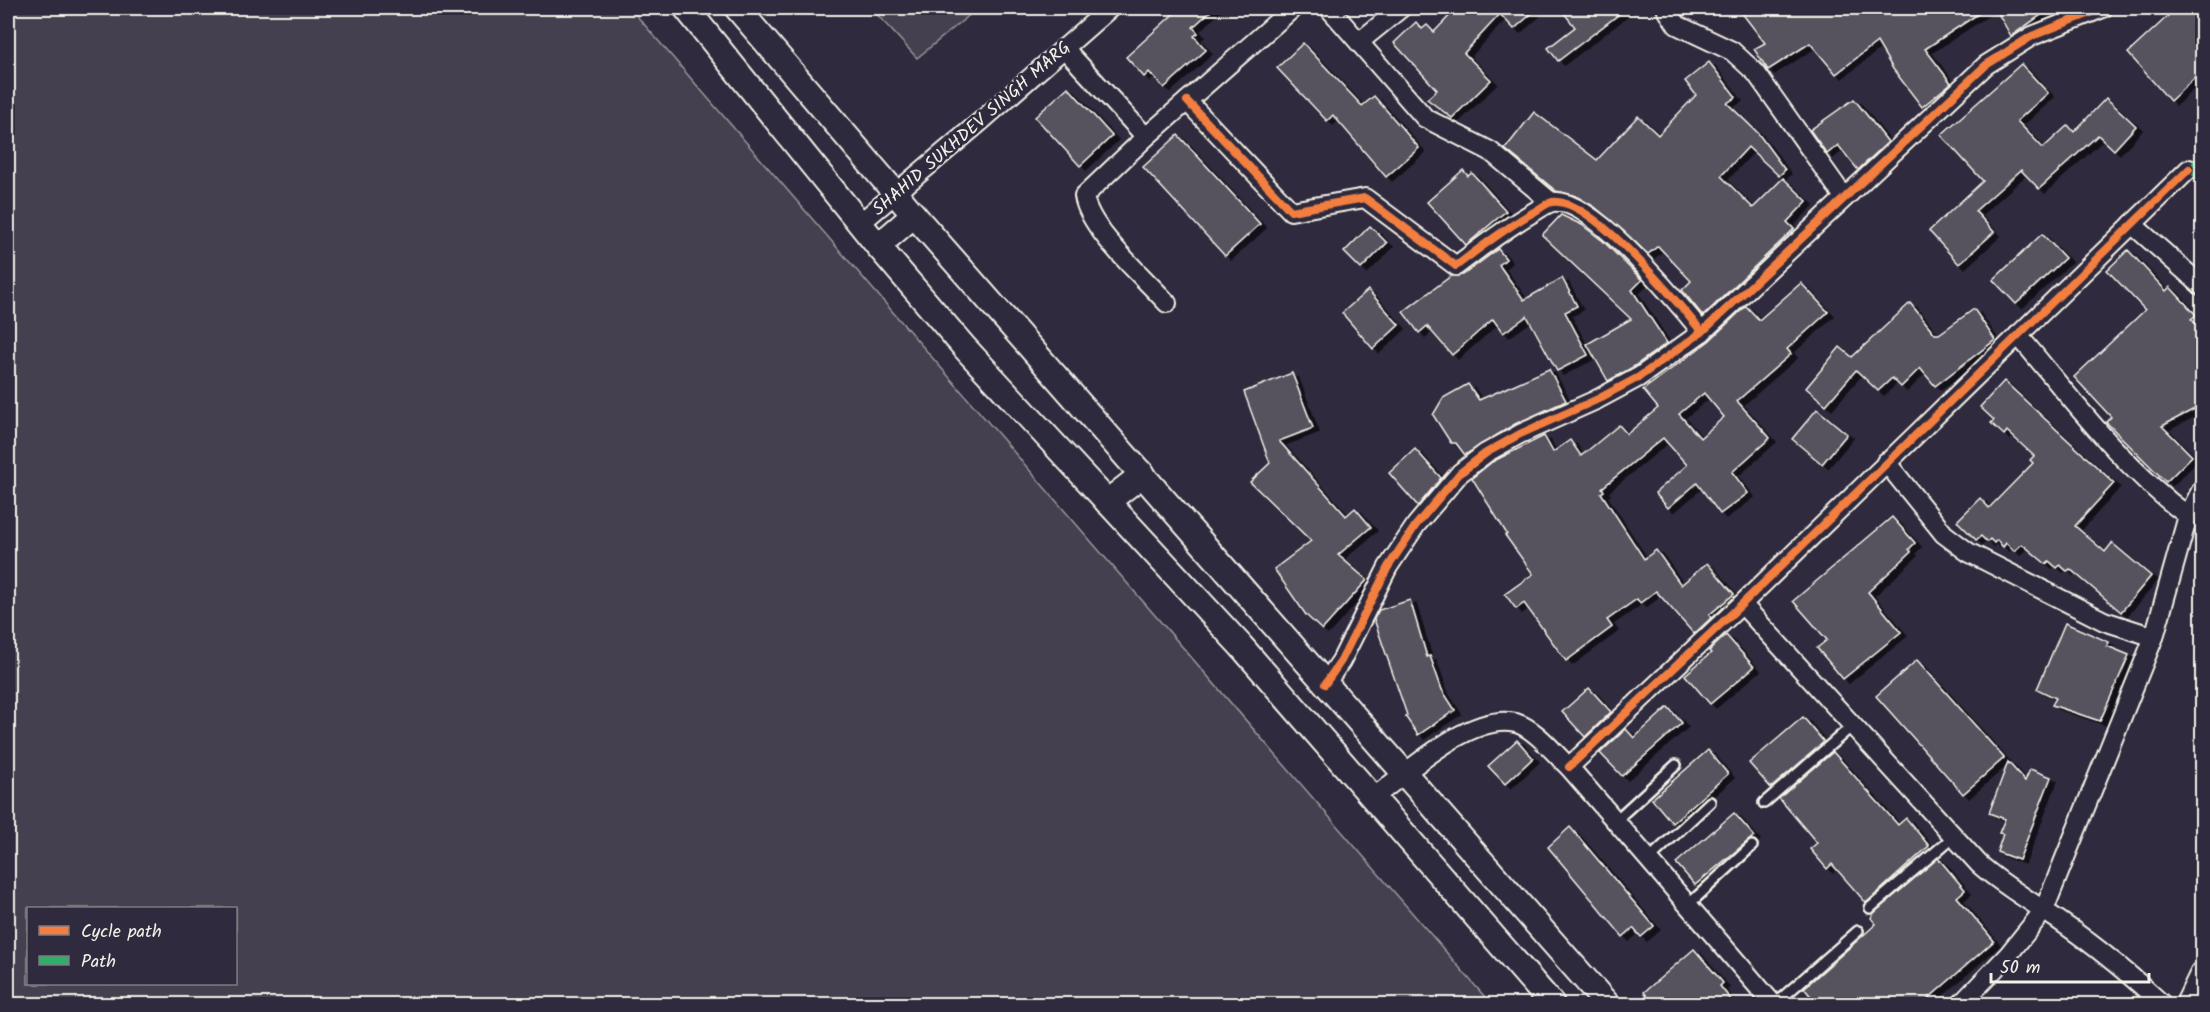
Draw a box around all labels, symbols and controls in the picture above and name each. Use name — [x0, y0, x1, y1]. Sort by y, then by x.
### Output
street label: SHAHID SUKHDEV SINGH MARG — [866, 34, 1078, 224]
legend — [27, 907, 237, 985]
text: Cycle path — [81, 918, 162, 947]
scale bar — [1991, 946, 2148, 984]
text: Path — [81, 948, 116, 977]
text: 50 m — [2000, 954, 2040, 983]

